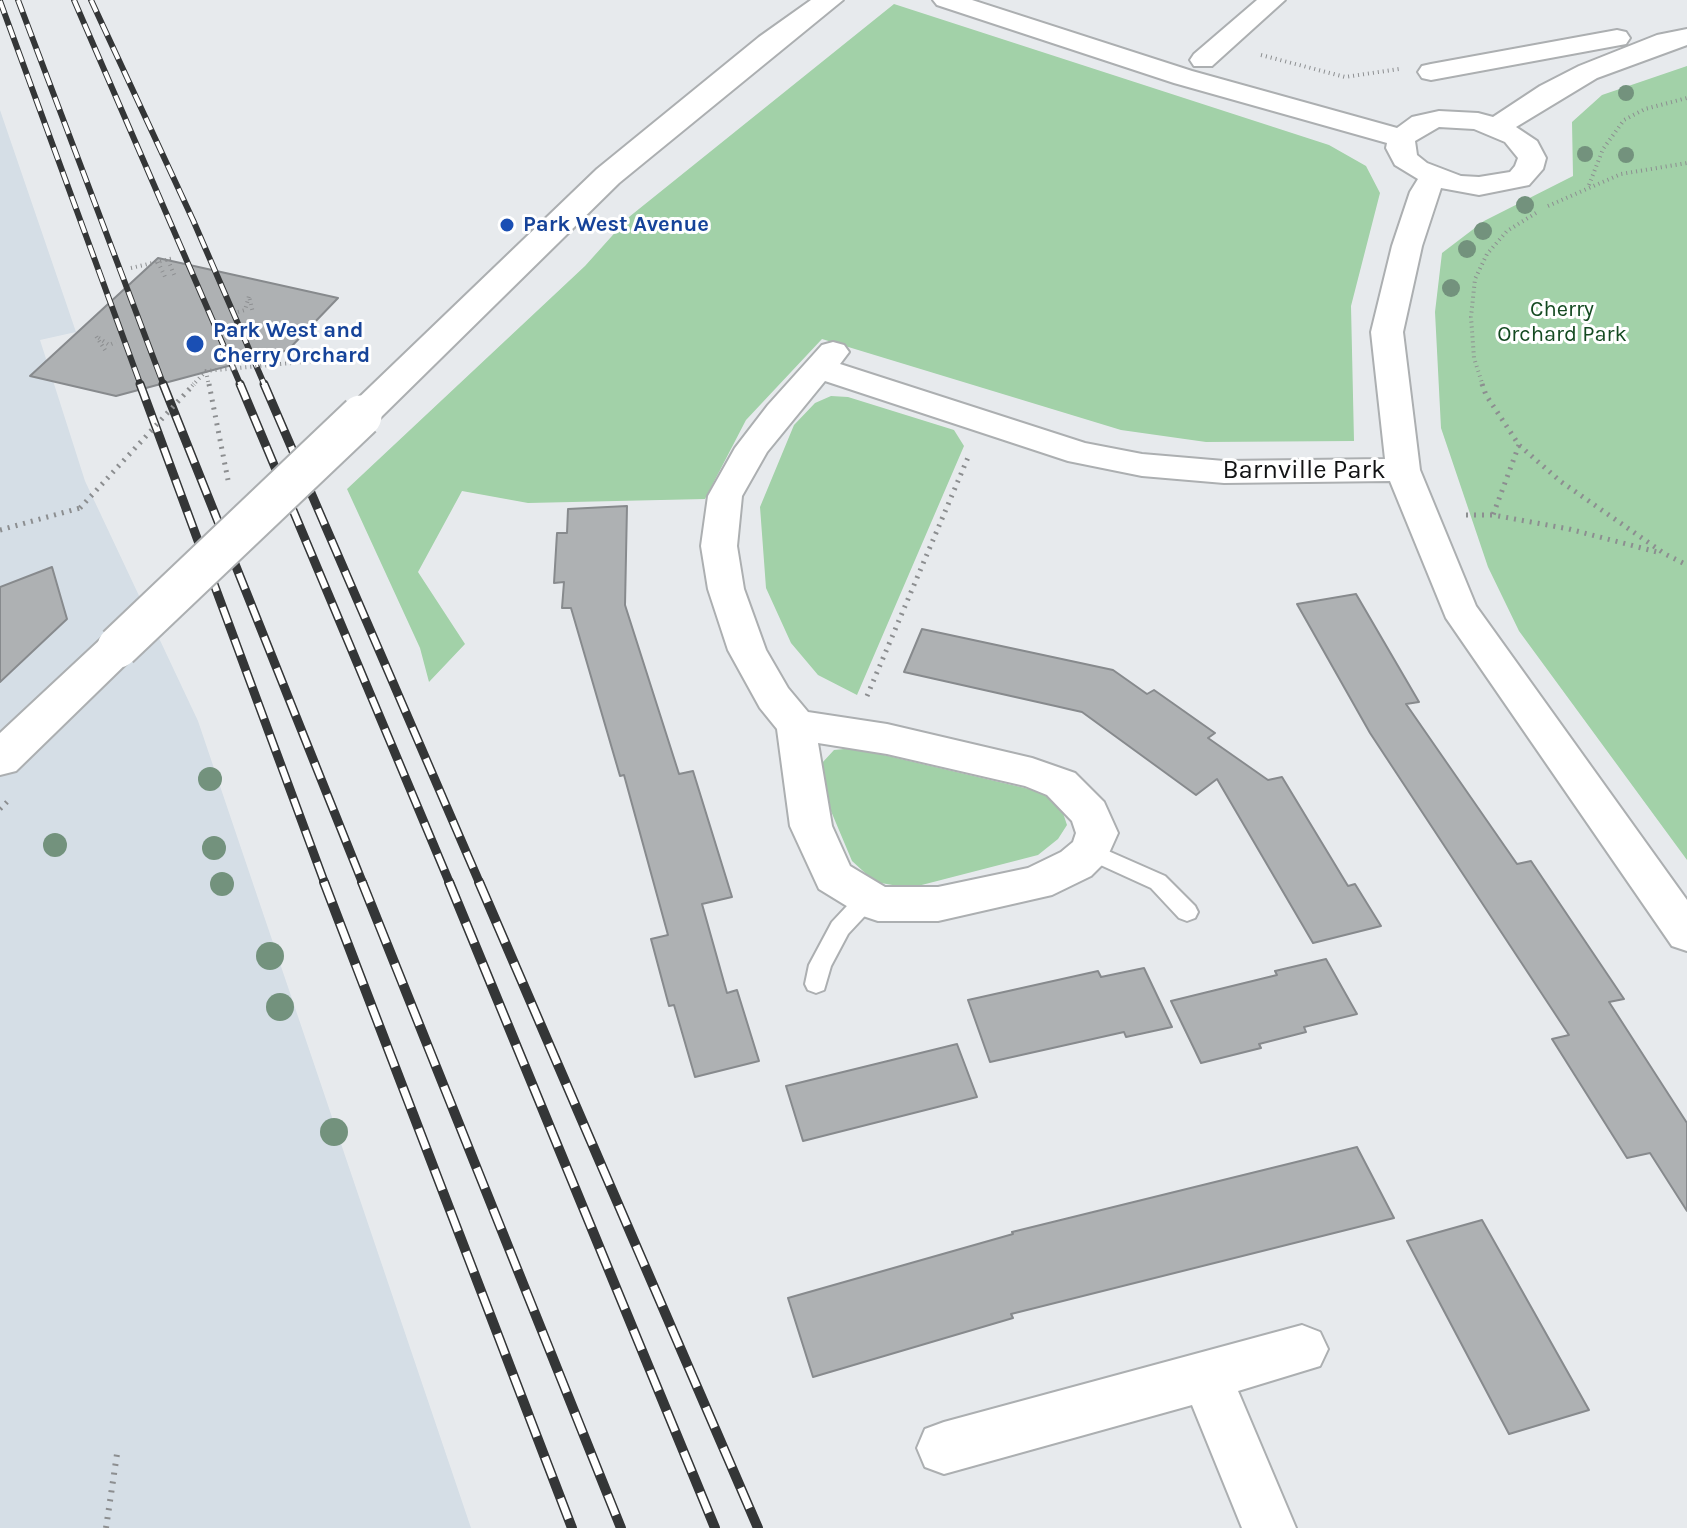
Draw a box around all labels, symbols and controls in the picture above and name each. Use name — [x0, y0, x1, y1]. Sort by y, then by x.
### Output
place label: Park West Avenue — [523, 212, 709, 238]
marker: Park West Avenue — [498, 216, 516, 234]
park label: Cherry Orchard Park — [1497, 297, 1627, 348]
place label: Park West and Cherry Orchard — [213, 318, 370, 370]
marker: Park West and Cherry Orchard — [184, 333, 206, 355]
street label: Barnville Park — [1222, 455, 1386, 487]

